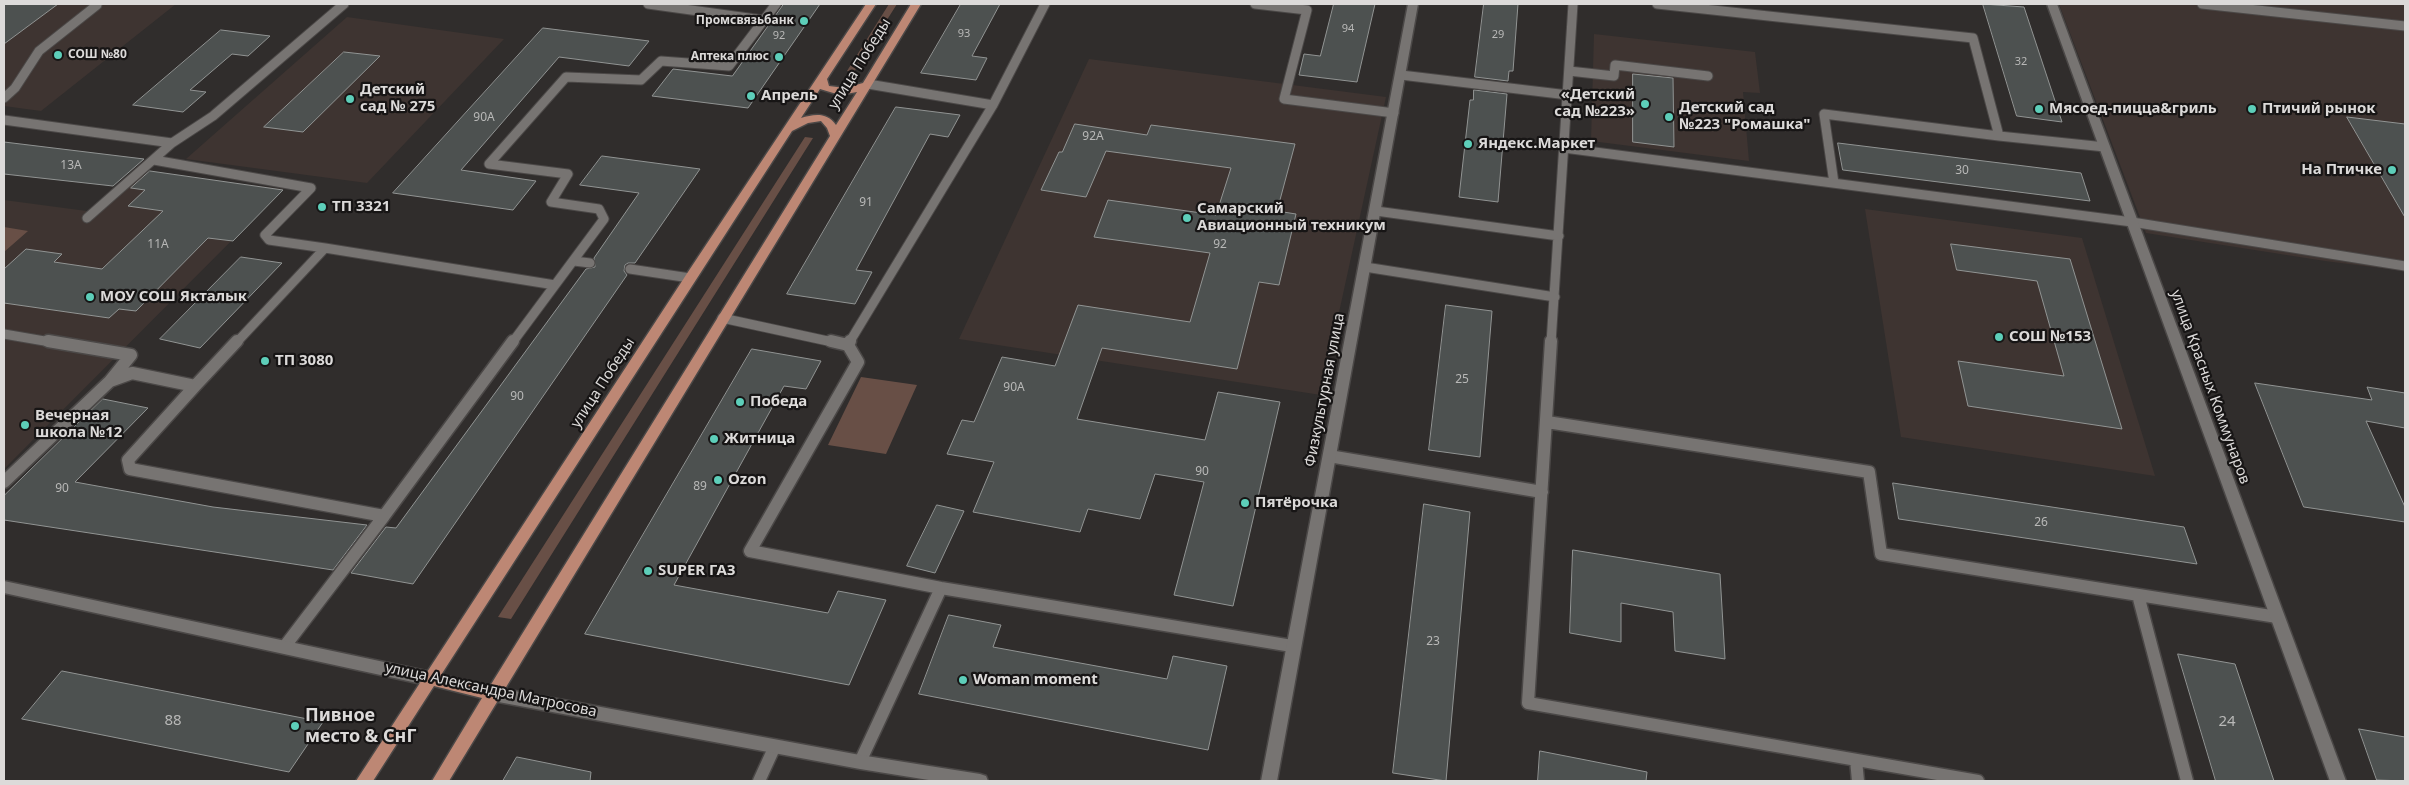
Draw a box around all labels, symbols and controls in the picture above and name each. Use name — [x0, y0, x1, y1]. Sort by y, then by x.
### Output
place label: Промсвязьбанк — [696, 14, 794, 28]
marker: Промсвязьбанк — [798, 15, 810, 27]
street label: улица Победы — [825, 15, 895, 113]
house number: 94 — [1342, 22, 1354, 36]
house number: 93 — [958, 27, 970, 41]
house number: 29 — [1492, 28, 1504, 42]
house number: 92 — [773, 29, 785, 43]
place label: СОШ №80 — [68, 48, 127, 62]
marker: СОШ №80 — [52, 49, 64, 61]
place label: Аптека плюс — [691, 50, 769, 64]
marker: Аптека плюс — [773, 51, 785, 63]
house number: 32 — [2015, 55, 2027, 69]
place label: Детский сад № 275 — [360, 81, 435, 116]
place label: «Детский сад №223» — [1554, 86, 1635, 121]
place label: Апрель — [761, 87, 818, 105]
marker: Апрель — [745, 90, 757, 102]
marker: Детский сад № 275 — [344, 93, 356, 105]
marker: «Детский сад №223» — [1639, 98, 1651, 110]
place label: Детский сад №223 "Ромашка" — [1679, 99, 1810, 134]
place label: Мясоед-пицца&гриль — [2049, 100, 2217, 118]
place label: Птичий рынок — [2262, 100, 2376, 118]
marker: Мясоед-пицца&гриль — [2033, 103, 2045, 115]
marker: Птичий рынок — [2246, 103, 2258, 115]
house number: 90А — [473, 111, 495, 125]
marker: Детский сад №223 "Ромашка" — [1663, 111, 1675, 123]
house number: 92А — [1082, 130, 1104, 144]
place label: Яндекс.Маркет — [1478, 135, 1595, 153]
marker: Яндекс.Маркет — [1462, 138, 1474, 150]
house number: 13А — [60, 159, 82, 173]
place label: На Птичке — [2301, 161, 2382, 179]
house number: 30 — [1955, 164, 1969, 178]
marker: На Птичке — [2386, 164, 2398, 176]
house number: 91 — [859, 196, 873, 210]
place label: ТП 3321 — [332, 198, 390, 216]
place label: Самарский Авиационный техникум — [1197, 200, 1386, 235]
marker: ТП 3321 — [316, 201, 328, 213]
marker: Самарский Авиационный техникум — [1181, 212, 1193, 224]
house number: 11А — [147, 238, 169, 252]
house number: 92 — [1213, 238, 1227, 252]
street label: улица Красных Коммунаров — [2166, 287, 2254, 487]
place label: МОУ СОШ Якталык — [100, 288, 247, 306]
marker: МОУ СОШ Якталык — [84, 291, 96, 303]
street label: Физкультурная улица — [1301, 312, 1349, 468]
place label: СОШ №153 — [2009, 328, 2091, 346]
marker: СОШ №153 — [1993, 331, 2005, 343]
street label: улица Победы — [567, 335, 639, 431]
place label: ТП 3080 — [275, 352, 333, 370]
marker: ТП 3080 — [259, 355, 271, 367]
house number: 25 — [1455, 373, 1469, 387]
house number: 90А — [1003, 381, 1025, 395]
house number: 90 — [510, 390, 524, 404]
place label: Победа — [750, 393, 807, 411]
marker: Победа — [734, 396, 746, 408]
place label: Вечерная школа №12 — [35, 407, 122, 442]
marker: Вечерная школа №12 — [19, 419, 31, 431]
place label: Житница — [724, 430, 795, 448]
marker: Житница — [708, 433, 720, 445]
house number: 90 — [1195, 465, 1209, 479]
place label: Ozon — [728, 471, 766, 489]
marker: Ozon — [712, 474, 724, 486]
house number: 89 — [693, 480, 707, 494]
house number: 90 — [55, 482, 69, 496]
place label: Пятёрочка — [1255, 494, 1338, 512]
marker: Пятёрочка — [1239, 497, 1251, 509]
house number: 26 — [2034, 516, 2048, 530]
place label: SUPER ГАЗ — [658, 562, 736, 580]
marker: SUPER ГАЗ — [642, 565, 654, 577]
house number: 23 — [1426, 635, 1440, 649]
street label: улица Александра Матросова — [384, 659, 598, 721]
place label: Woman moment — [973, 671, 1098, 689]
marker: Woman moment — [957, 674, 969, 686]
place label: Пивное место & СнГ — [305, 705, 417, 748]
house number: 88 — [164, 712, 182, 730]
house number: 24 — [2218, 713, 2236, 731]
marker: Пивное место & СнГ — [289, 720, 301, 732]

